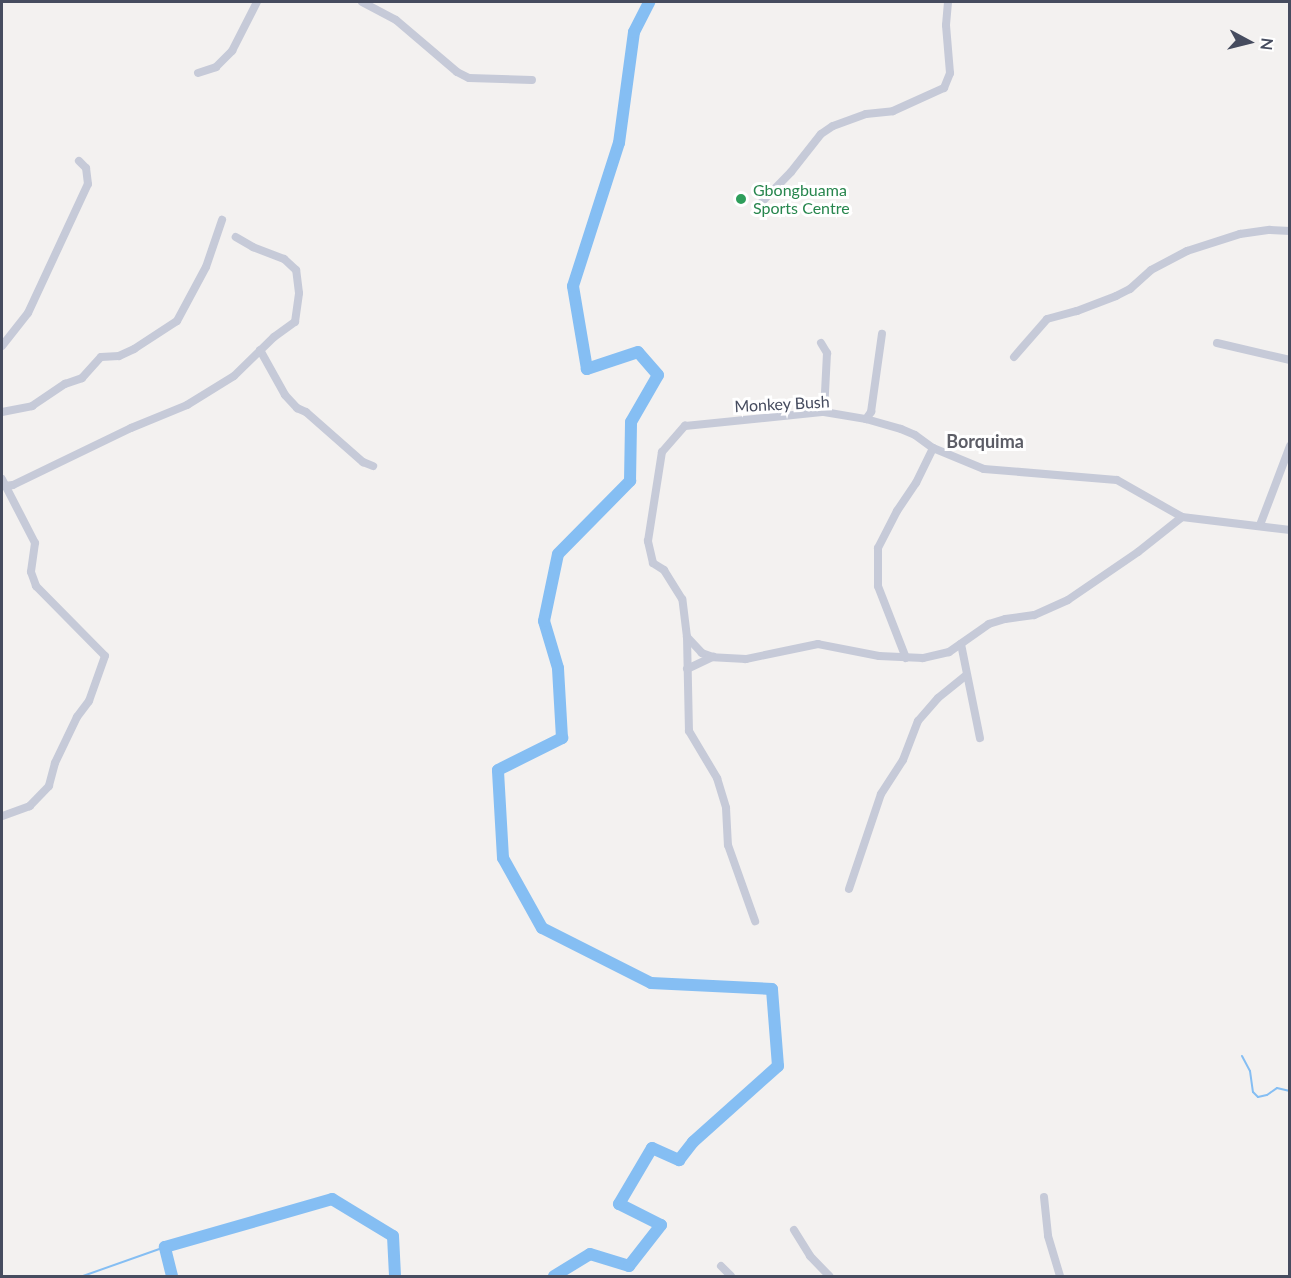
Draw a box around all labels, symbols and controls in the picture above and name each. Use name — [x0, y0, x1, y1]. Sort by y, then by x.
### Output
north arrow — [1219, 12, 1279, 72]
text: N — [1257, 37, 1278, 52]
place label: Gbongbuama Sports Centre — [753, 180, 850, 218]
marker: Gbongbuama Sports Centre — [734, 192, 748, 206]
street label: Monkey Bush — [734, 392, 830, 416]
district label: Borquima — [946, 430, 1024, 452]

